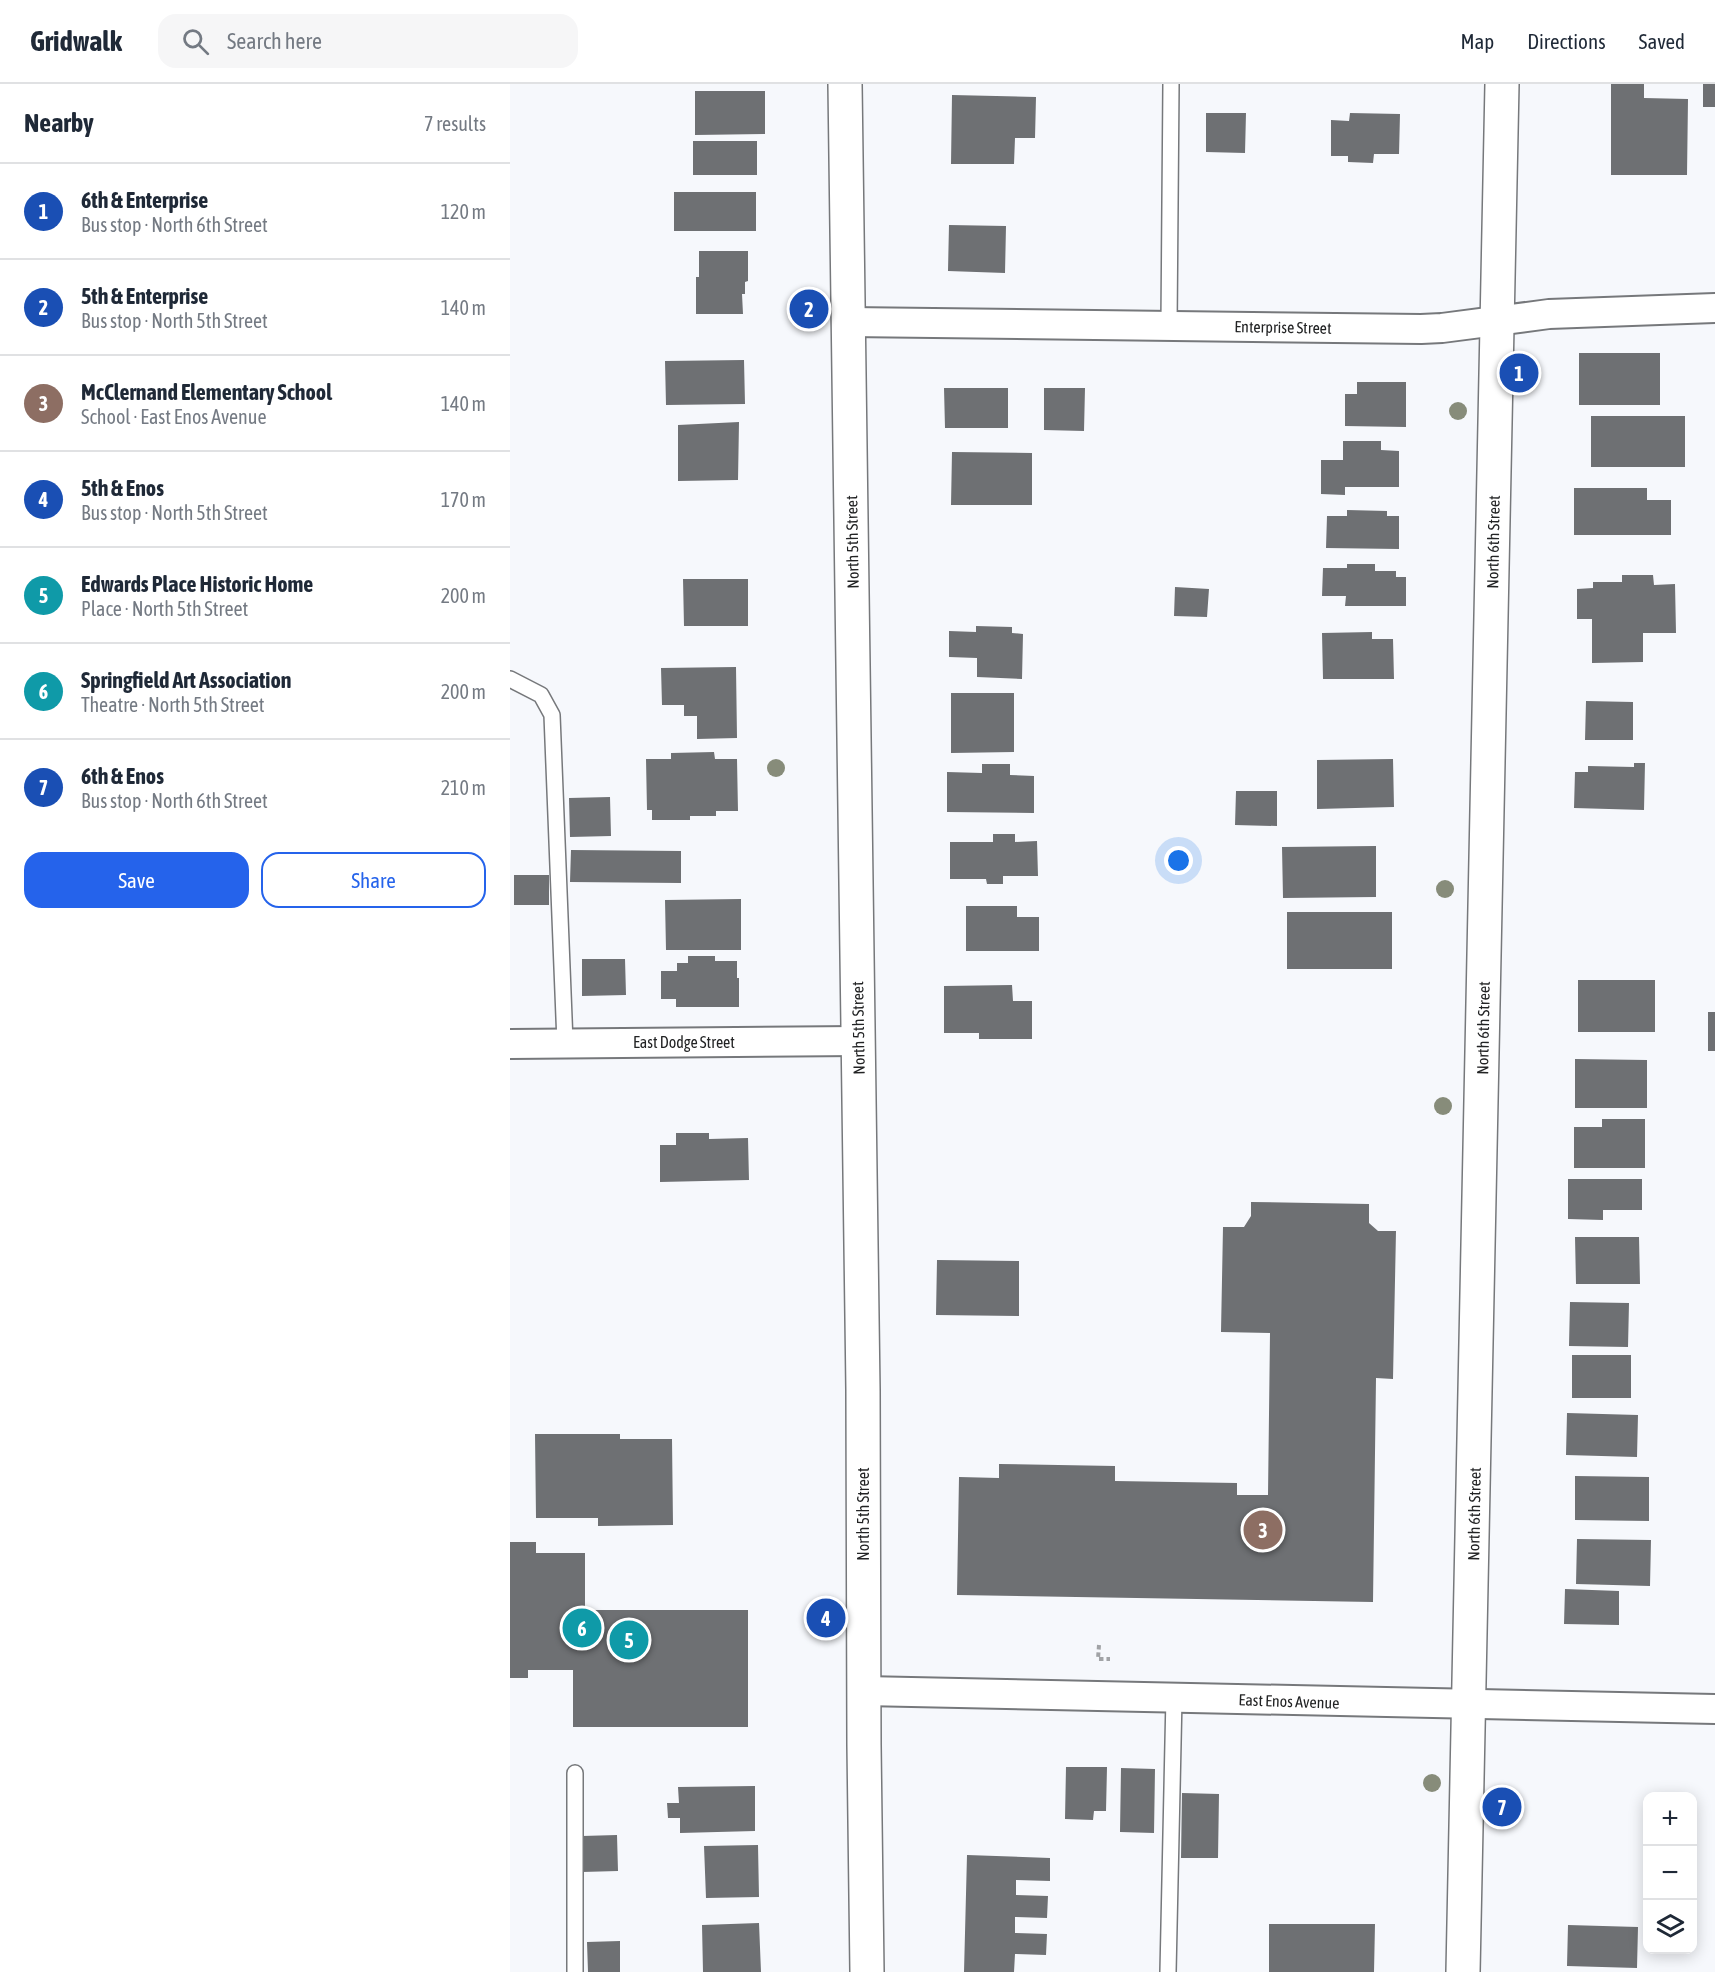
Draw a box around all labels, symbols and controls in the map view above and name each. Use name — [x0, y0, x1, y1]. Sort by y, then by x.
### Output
search box — [158, 14, 578, 68]
text: Gridwalk — [30, 25, 122, 57]
icon: search — [179, 25, 212, 58]
text: Search here — [227, 28, 322, 54]
text: Map — [1460, 29, 1494, 53]
text: Directions — [1527, 29, 1606, 53]
text: Saved — [1639, 29, 1685, 53]
text: Nearby — [24, 108, 94, 138]
text: 7 results — [424, 112, 486, 135]
text: 6th & Enterprise — [81, 187, 208, 213]
text: 1 — [39, 200, 48, 223]
text: 120 m — [441, 200, 486, 223]
text: Bus stop · North 6th Street — [81, 213, 268, 236]
text: 5th & Enterprise — [81, 283, 208, 309]
pin: 2 — [790, 286, 828, 332]
text: 2 — [39, 296, 48, 319]
text: 140 m — [441, 296, 486, 319]
text: Bus stop · North 5th Street — [81, 309, 268, 332]
street label: Enterprise Street — [1234, 317, 1332, 338]
pin: 1 — [1500, 350, 1538, 396]
text: McClernand Elementary School — [81, 379, 332, 405]
text: 3 — [39, 392, 48, 415]
text: 140 m — [441, 392, 486, 415]
text: School · East Enos Avenue — [81, 405, 267, 428]
text: 5th & Enos — [81, 475, 164, 501]
text: 4 — [39, 488, 48, 511]
text: 170 m — [441, 488, 486, 511]
street label: North 5th Street — [842, 495, 862, 589]
street label: North 6th Street — [1483, 495, 1503, 589]
text: Bus stop · North 5th Street — [81, 501, 268, 524]
text: Edwards Place Historic Home — [81, 571, 313, 597]
text: 5 — [39, 584, 48, 607]
text: 200 m — [441, 584, 486, 607]
text: Place · North 5th Street — [81, 597, 248, 620]
text: Springfield Art Association — [81, 667, 291, 693]
text: 6 — [39, 680, 48, 703]
text: 200 m — [441, 680, 486, 703]
text: Theatre · North 5th Street — [81, 693, 265, 716]
text: 6th & Enos — [81, 763, 164, 789]
text: 7 — [39, 776, 48, 799]
text: 210 m — [441, 776, 486, 799]
text: Bus stop · North 6th Street — [81, 789, 268, 812]
your location — [1164, 846, 1193, 875]
button: Save — [24, 852, 249, 908]
button: Share — [261, 852, 486, 908]
street label: North 5th Street — [848, 981, 868, 1075]
street label: North 6th Street — [1473, 981, 1493, 1075]
street label: East Dodge Street — [633, 1033, 735, 1052]
street label: North 5th Street — [854, 1467, 872, 1561]
street label: North 6th Street — [1464, 1467, 1484, 1561]
pin: 3 — [1244, 1508, 1282, 1552]
pin: 4 — [806, 1596, 846, 1640]
pin: 6 — [562, 1606, 602, 1650]
pin: 5 — [610, 1618, 648, 1662]
street label: East Enos Avenue — [1238, 1690, 1340, 1712]
pin: 7 — [1482, 1784, 1522, 1830]
map controls — [1643, 1792, 1697, 1954]
button: + — [1643, 1792, 1697, 1846]
button: − — [1643, 1846, 1697, 1900]
button: layers — [1643, 1900, 1697, 1954]

